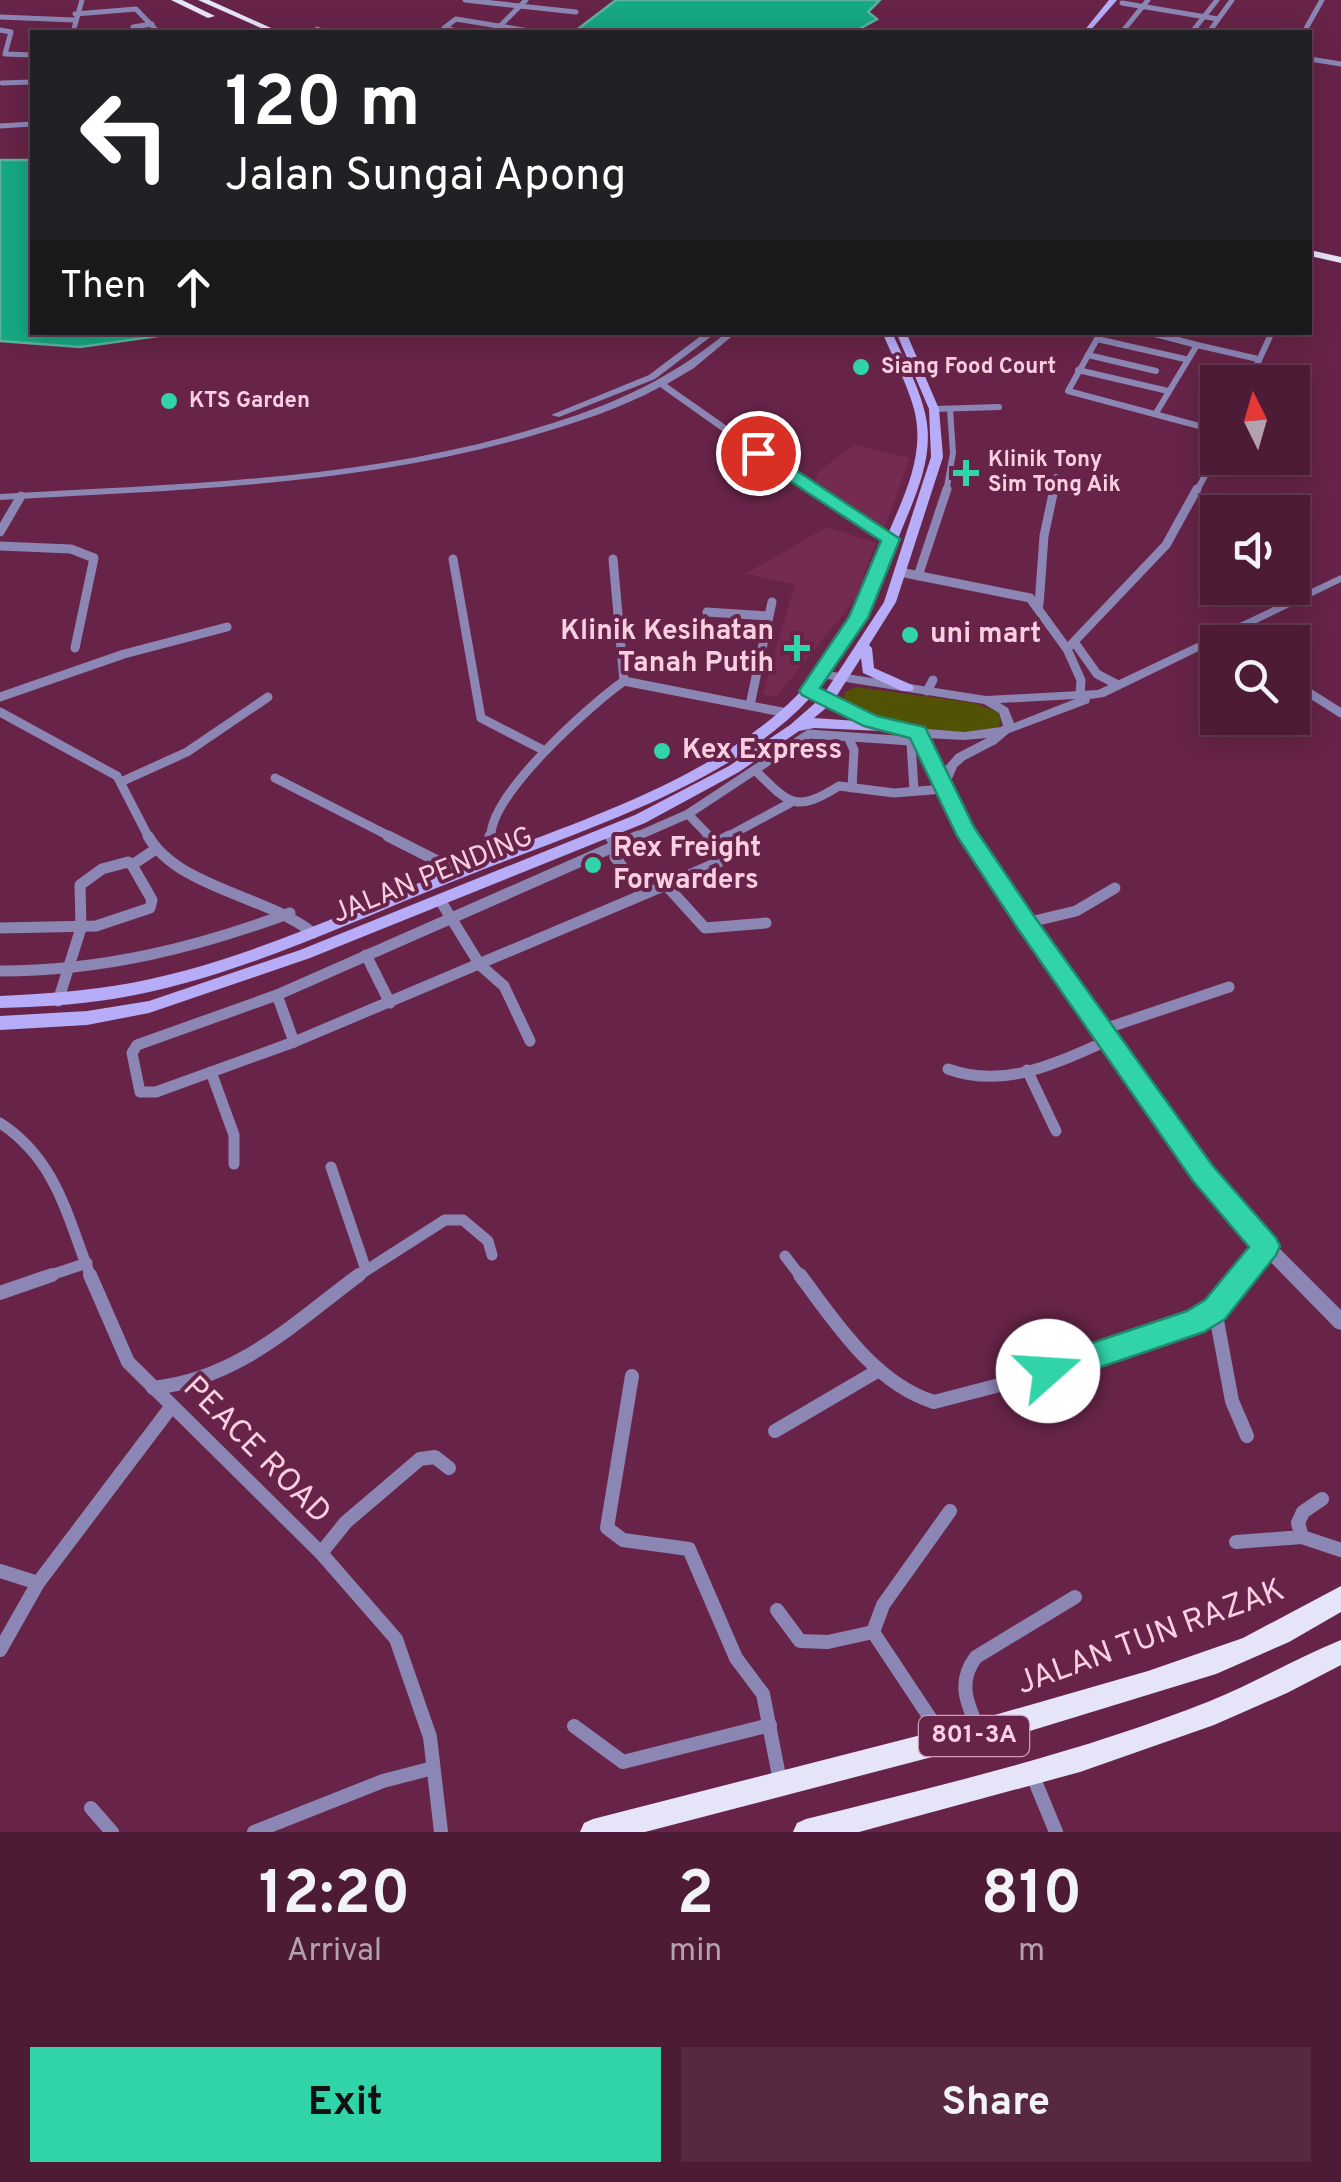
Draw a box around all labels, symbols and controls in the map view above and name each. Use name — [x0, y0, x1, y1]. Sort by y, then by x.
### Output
text: 120 m — [225, 62, 421, 151]
icon: left — [60, 70, 190, 200]
text: Jalan Sungai Apong — [225, 149, 626, 206]
icon: ahead — [166, 260, 221, 315]
text: Then — [60, 263, 146, 312]
place label: Siang Food Court — [881, 354, 1056, 381]
marker: Siang Food Court — [850, 356, 872, 378]
north arrow — [1200, 365, 1310, 475]
map controls — [1200, 365, 1310, 735]
place label: KTS Garden — [189, 388, 310, 415]
marker: KTS Garden — [158, 390, 180, 412]
pin — [716, 411, 801, 496]
icon: arrive — [731, 426, 786, 481]
place label: Klinik Tony Sim Tong Aik — [988, 447, 1121, 499]
marker: Klinik Tony Sim Tong Aik — [953, 460, 979, 486]
button: sound — [1200, 495, 1310, 605]
place label: Klinik Kesihatan Tanah Putih — [560, 614, 774, 682]
place label: uni mart — [930, 617, 1041, 653]
marker: uni mart — [899, 624, 921, 646]
button: search — [1200, 625, 1310, 735]
marker: Klinik Kesihatan Tanah Putih — [784, 635, 810, 661]
place label: Kex Express — [682, 733, 842, 769]
marker: Kex Express — [651, 740, 673, 762]
street label: JALAN PENDING — [327, 819, 539, 933]
place label: Rex Freight Forwarders — [613, 831, 761, 899]
marker: Rex Freight Forwarders — [582, 854, 604, 876]
position arrow — [996, 1319, 1100, 1423]
street label: PEACE ROAD — [174, 1369, 338, 1533]
street label: JALAN TUN RAZAK — [1012, 1571, 1290, 1705]
road number: 801-3A — [919, 1716, 1029, 1756]
text: 12:20 — [259, 1859, 410, 1935]
text: 2 — [677, 1859, 714, 1935]
text: 810 — [981, 1859, 1082, 1935]
text: Arrival — [287, 1932, 382, 1972]
text: min — [669, 1932, 722, 1972]
text: m — [1018, 1932, 1045, 1972]
button: Exit — [30, 2047, 661, 2162]
button: Share — [681, 2047, 1311, 2162]

